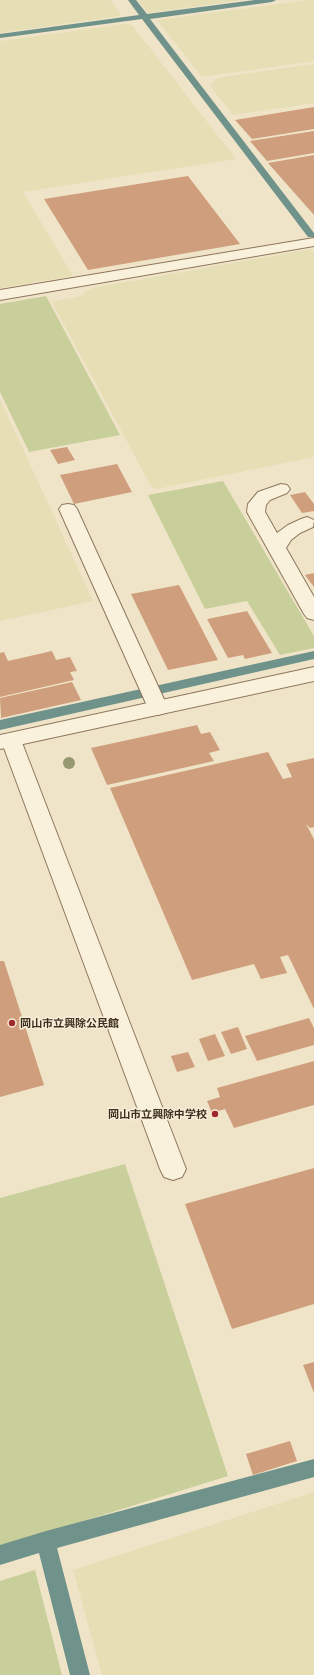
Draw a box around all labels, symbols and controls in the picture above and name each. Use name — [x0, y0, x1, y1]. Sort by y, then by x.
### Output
place label: 岡山市立興除公民館 — [20, 1016, 119, 1030]
marker: 岡山市立興除公民館 — [7, 1018, 17, 1028]
place label: 岡山市立興除中学校 — [108, 1107, 207, 1121]
marker: 岡山市立興除中学校 — [210, 1109, 220, 1119]

